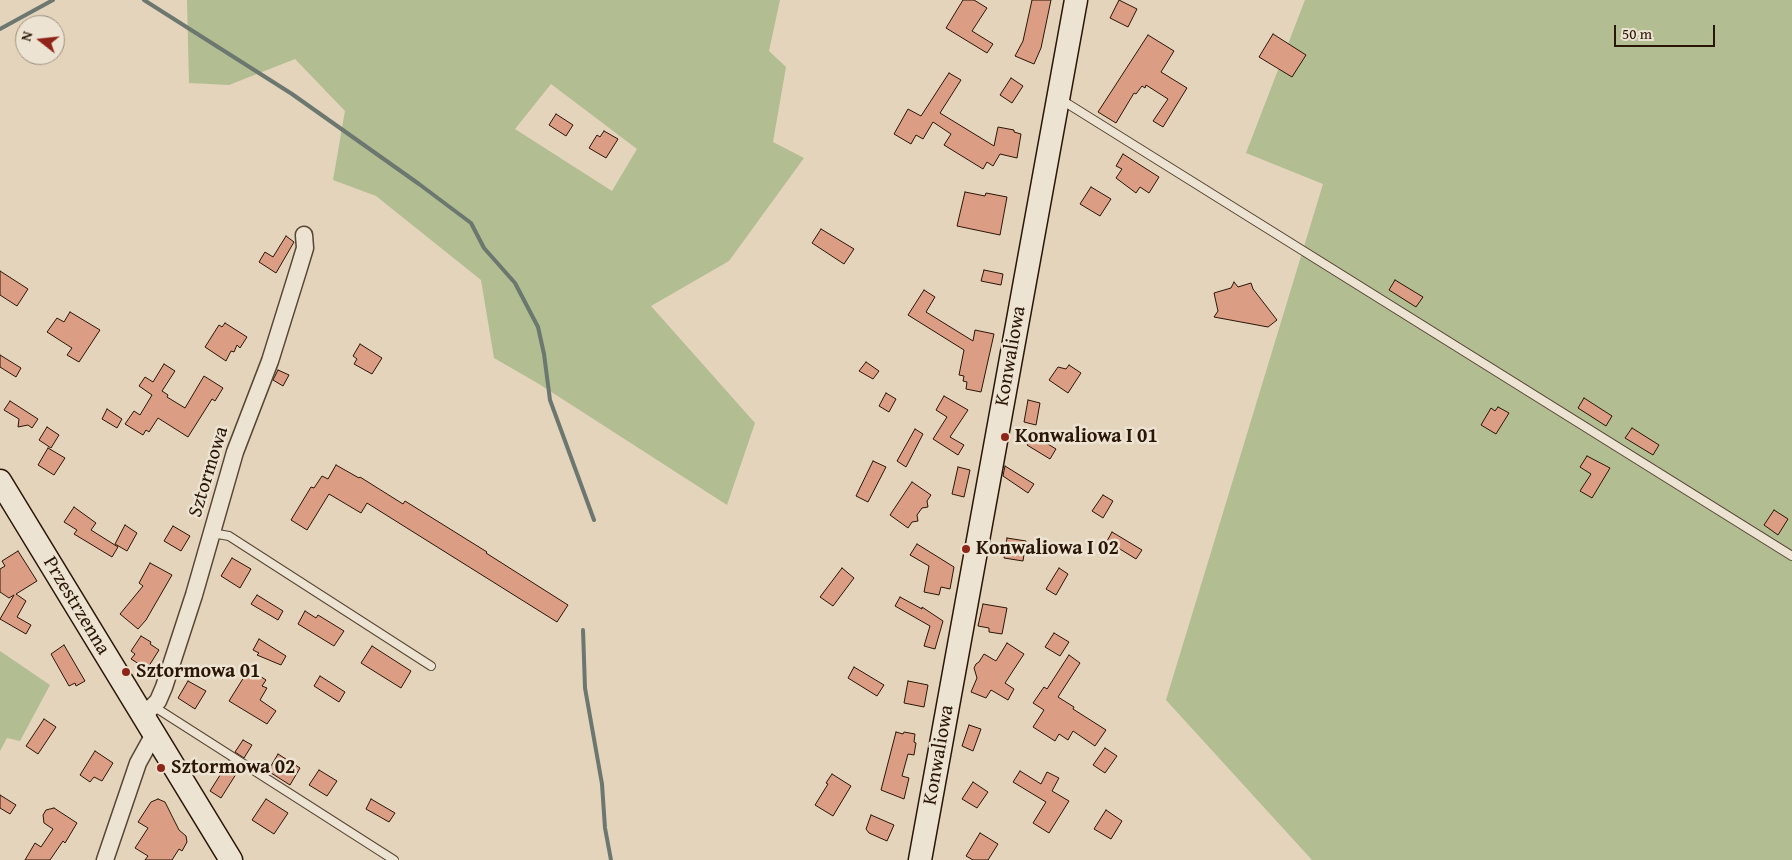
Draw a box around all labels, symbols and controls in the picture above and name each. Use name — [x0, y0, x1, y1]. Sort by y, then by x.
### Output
north arrow — [15, 15, 65, 65]
scale bar — [1617, 15, 1718, 47]
text: 50 m — [1622, 23, 1652, 44]
text: N — [16, 29, 37, 43]
street label: Konwaliowa — [990, 304, 1032, 408]
street label: Sztormowa — [184, 424, 234, 520]
place label: Konwaliowa I 01 — [1015, 425, 1158, 449]
marker: Konwaliowa I 01 — [999, 431, 1011, 443]
place label: Konwaliowa I 02 — [976, 537, 1119, 561]
marker: Konwaliowa I 02 — [960, 543, 972, 555]
street label: Przestrzenna — [37, 552, 115, 660]
place label: Sztormowa 01 — [136, 660, 260, 684]
marker: Sztormowa 01 — [120, 666, 132, 678]
street label: Konwaliowa — [918, 703, 960, 807]
place label: Sztormowa 02 — [171, 756, 295, 780]
marker: Sztormowa 02 — [155, 762, 167, 774]

